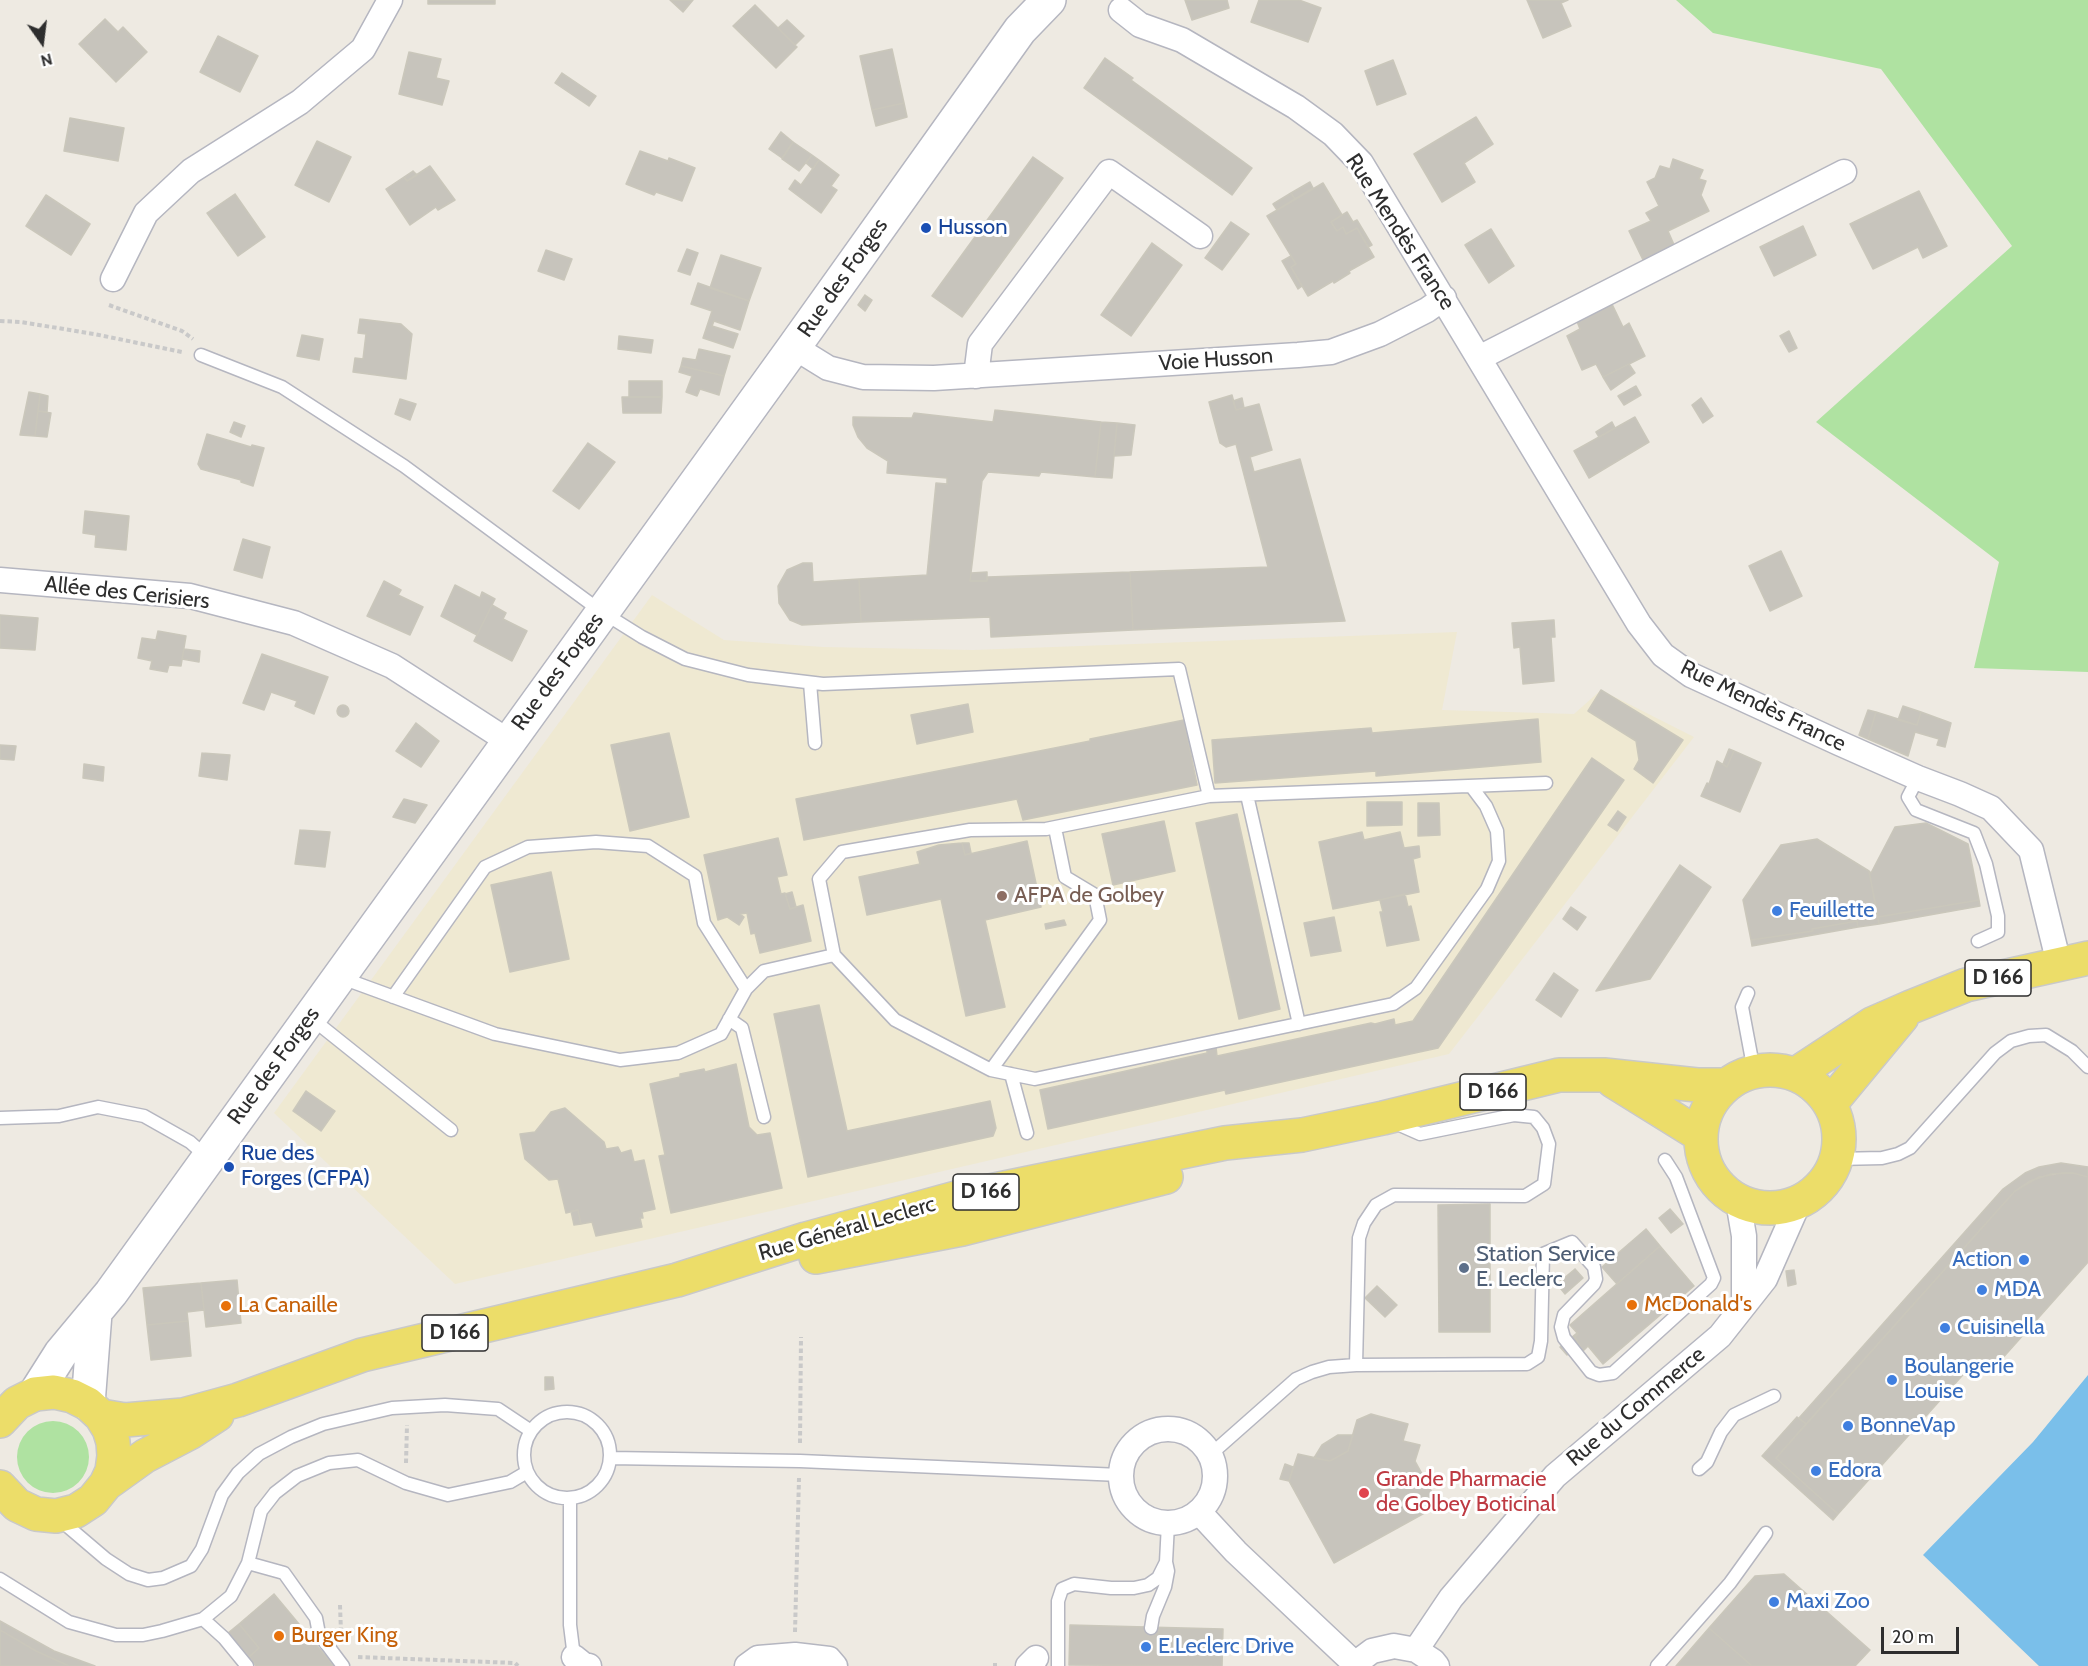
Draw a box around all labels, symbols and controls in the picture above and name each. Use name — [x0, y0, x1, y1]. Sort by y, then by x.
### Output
north arrow — [12, 12, 72, 72]
text: N — [39, 49, 54, 71]
street label: Rue Mendès France — [1340, 149, 1460, 315]
street label: Rue des Forges — [792, 213, 894, 343]
place label: Husson — [938, 215, 1007, 241]
marker: Husson — [919, 221, 933, 235]
street label: Voie Husson — [1158, 343, 1274, 377]
street label: Allée des Cerisiers — [43, 571, 211, 615]
street label: Rue des Forges — [506, 608, 610, 736]
street label: Rue Mendès France — [1676, 655, 1850, 757]
place label: AFPA de Golbey — [1014, 883, 1164, 909]
marker: AFPA de Golbey — [995, 889, 1009, 903]
place label: Feuillette — [1789, 898, 1875, 924]
marker: Feuillette — [1770, 904, 1784, 918]
road number: D 166 — [1965, 960, 2031, 996]
street label: Rue des Forges — [222, 1002, 326, 1130]
road number: D 166 — [1460, 1074, 1526, 1110]
place label: Rue des Forges (CFPA) — [241, 1141, 370, 1192]
marker: Rue des Forges (CFPA) — [222, 1160, 236, 1174]
road number: D 166 — [953, 1174, 1019, 1210]
street label: Rue Général Leclerc — [756, 1191, 938, 1267]
place label: Station Service E. Leclerc — [1476, 1242, 1615, 1294]
place label: Action — [1952, 1247, 2012, 1273]
marker: Action — [2017, 1253, 2031, 1267]
marker: Station Service E. Leclerc — [1457, 1261, 1471, 1275]
place label: MDA — [1994, 1277, 2041, 1303]
marker: MDA — [1975, 1283, 1989, 1297]
place label: McDonald's — [1644, 1292, 1752, 1318]
place label: La Canaille — [238, 1293, 338, 1319]
marker: McDonald's — [1625, 1298, 1639, 1312]
marker: La Canaille — [219, 1299, 233, 1313]
road number: D 166 — [422, 1315, 488, 1351]
place label: Cuisinella — [1957, 1315, 2045, 1341]
marker: Cuisinella — [1938, 1321, 1952, 1335]
street label: Rue du Commerce — [1561, 1341, 1711, 1473]
place label: Boulangerie Louise — [1904, 1354, 2014, 1406]
marker: Boulangerie Louise — [1885, 1373, 1899, 1387]
place label: BonneVap — [1860, 1413, 1955, 1439]
marker: BonneVap — [1841, 1419, 1855, 1433]
place label: Edora — [1828, 1458, 1882, 1484]
marker: Edora — [1809, 1464, 1823, 1478]
place label: Grande Pharmacie de Golbey Boticinal — [1376, 1467, 1556, 1518]
marker: Grande Pharmacie de Golbey Boticinal — [1357, 1486, 1371, 1500]
place label: Maxi Zoo — [1786, 1589, 1870, 1615]
marker: Maxi Zoo — [1767, 1595, 1781, 1609]
scale bar — [1884, 1615, 1962, 1653]
place label: Burger King — [291, 1623, 397, 1649]
text: 20 m — [1892, 1626, 1934, 1648]
marker: Burger King — [272, 1629, 286, 1643]
place label: E.Leclerc Drive — [1158, 1634, 1294, 1660]
marker: E.Leclerc Drive — [1139, 1640, 1153, 1654]

